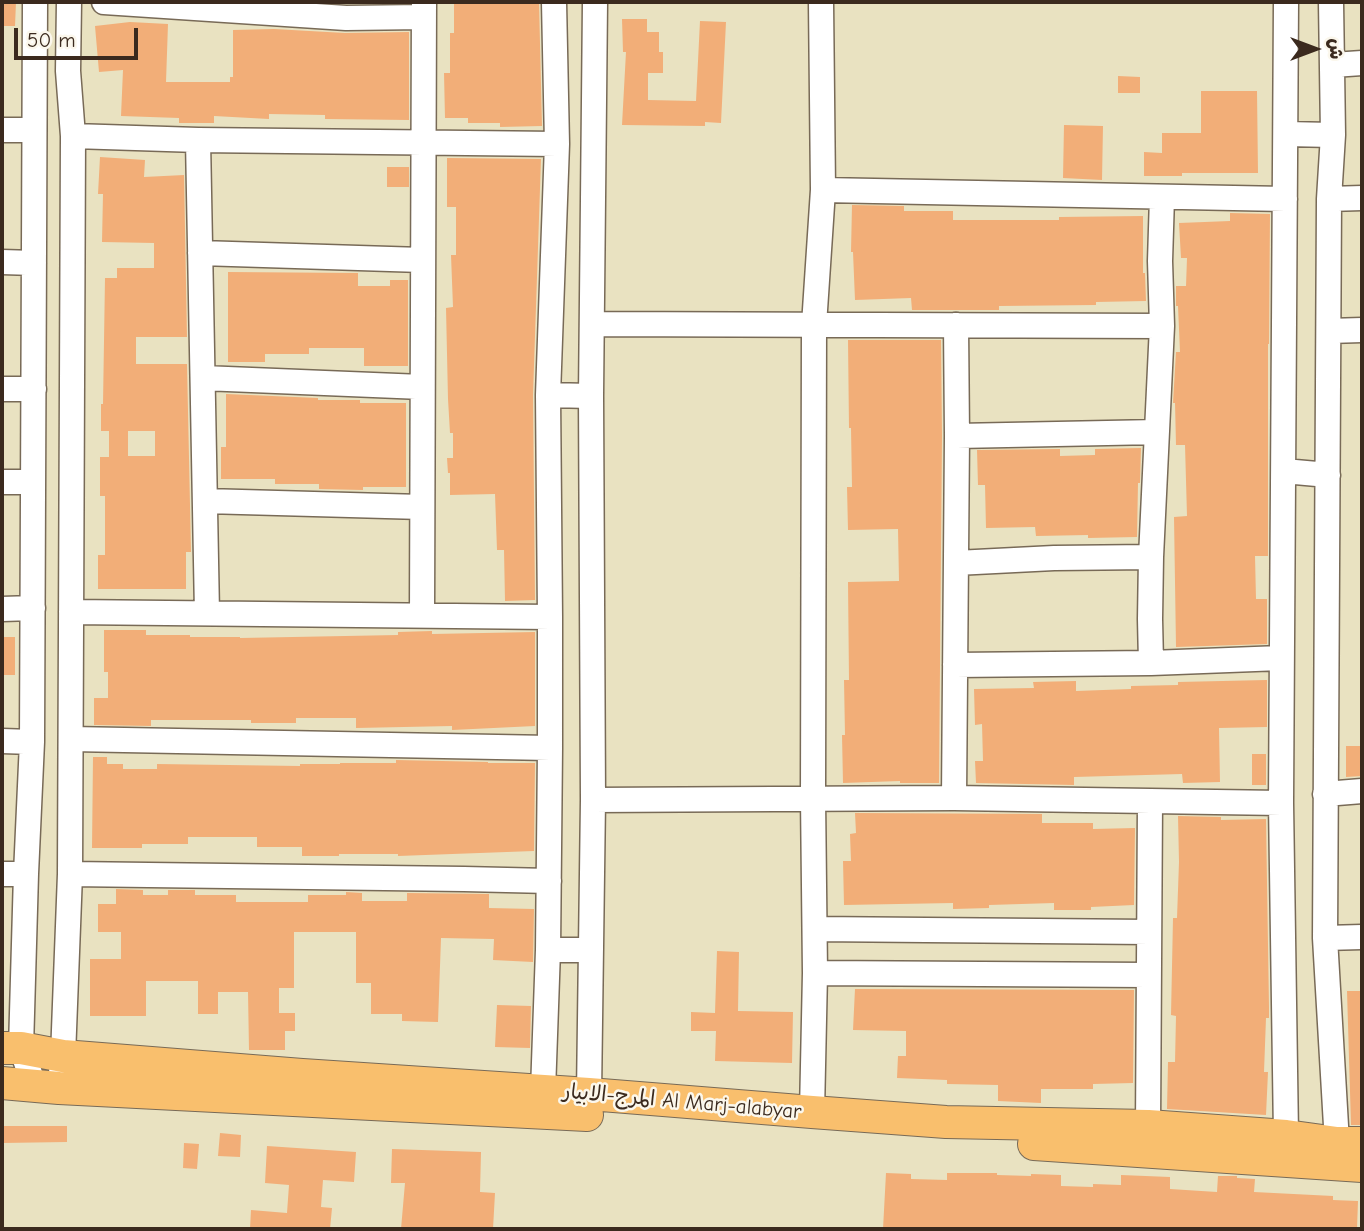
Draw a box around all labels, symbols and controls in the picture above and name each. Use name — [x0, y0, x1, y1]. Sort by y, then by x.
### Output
scale bar — [18, 14, 142, 58]
north arrow — [1280, 14, 1350, 84]
text: 50 m — [27, 28, 76, 52]
text: ش — [1325, 39, 1347, 59]
street label: المرج-الابيار Al Marj-alabyar — [562, 1079, 802, 1125]

